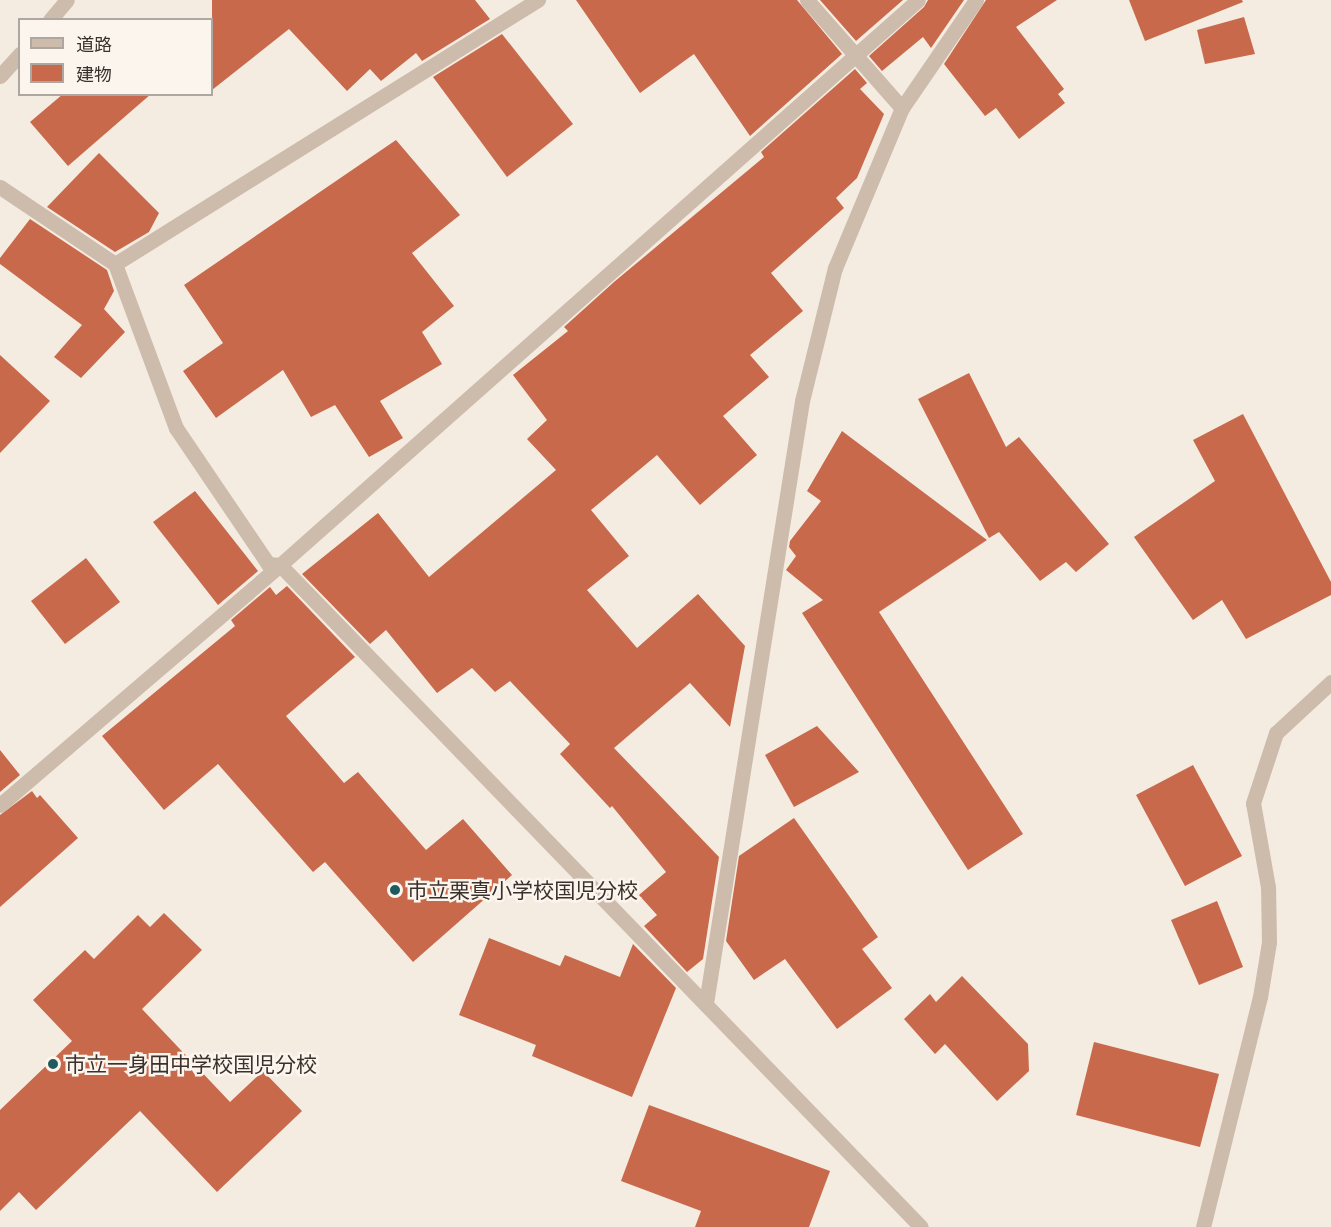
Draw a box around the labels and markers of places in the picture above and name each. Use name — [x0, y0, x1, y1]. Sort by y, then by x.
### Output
place label: 市立栗真小学校国児分校 — [407, 877, 638, 903]
marker: 市立栗真小学校国児分校 — [388, 883, 402, 897]
place label: 市立一身田中学校国児分校 — [65, 1051, 317, 1077]
marker: 市立一身田中学校国児分校 — [46, 1057, 60, 1071]

